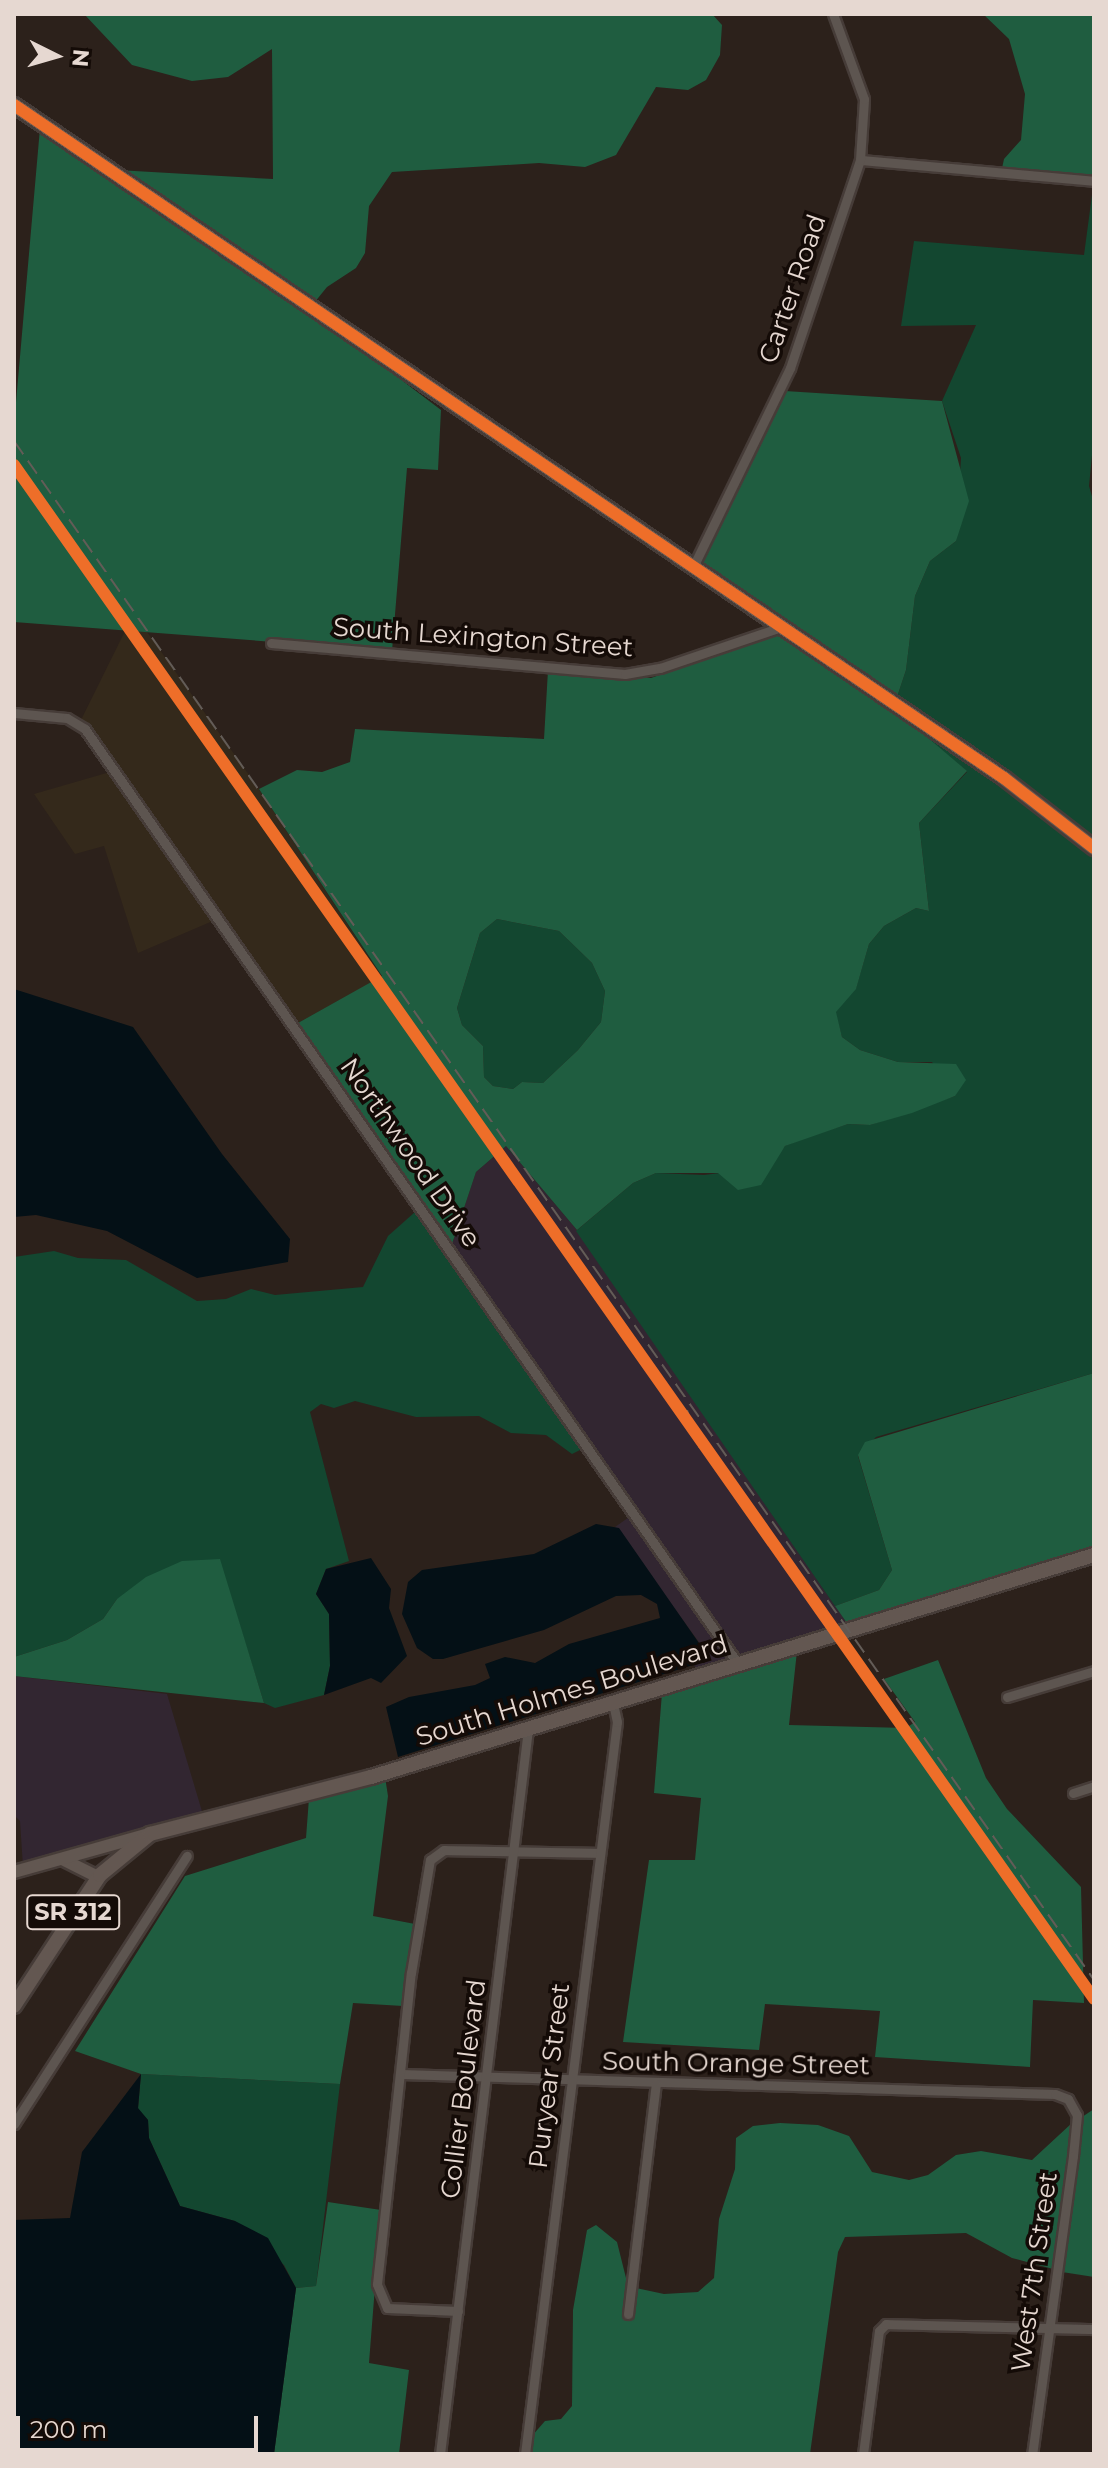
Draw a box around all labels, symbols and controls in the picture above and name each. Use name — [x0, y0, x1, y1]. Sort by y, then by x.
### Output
north arrow — [16, 16, 96, 96]
text: N — [66, 48, 95, 68]
street label: Carter Road — [753, 210, 833, 368]
street label: South Lexington Street — [332, 612, 634, 664]
street label: Northwood Drive — [333, 1052, 487, 1254]
street label: South Holmes Boulevard — [412, 1629, 732, 1753]
road number: SR 312 — [25, 1892, 121, 1932]
street label: Collier Boulevard — [435, 1978, 493, 2200]
street label: Puryear Street — [523, 1981, 577, 2171]
street label: South Orange Street — [602, 2046, 870, 2082]
street label: West 7th Street — [1006, 2170, 1064, 2374]
scale bar — [20, 2400, 262, 2450]
text: 200 m — [30, 2415, 107, 2444]

